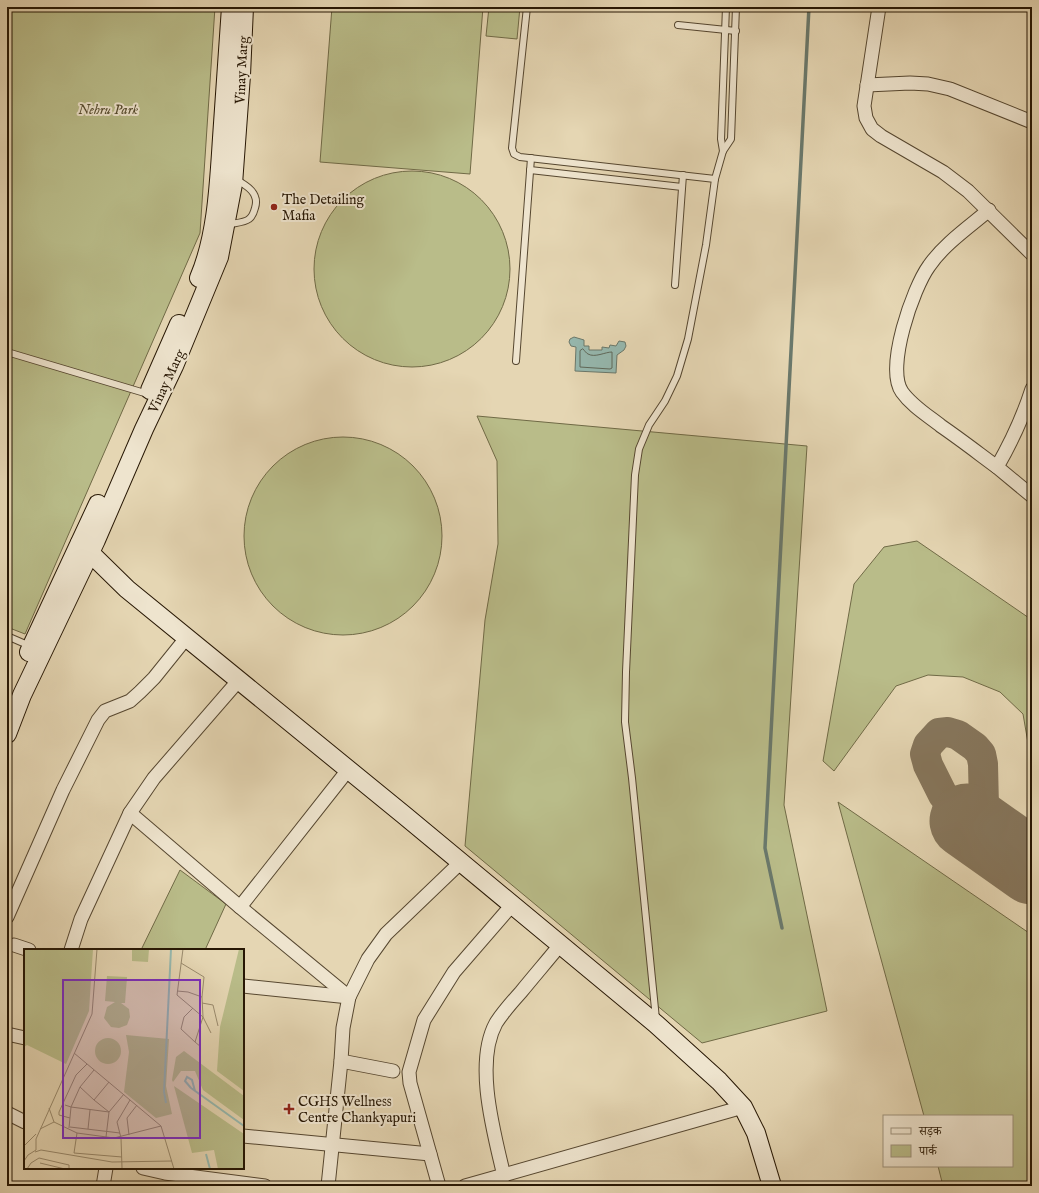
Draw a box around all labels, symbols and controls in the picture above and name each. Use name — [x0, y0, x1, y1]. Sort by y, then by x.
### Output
street label: Vinay Marg — [231, 35, 253, 106]
park label: Nehru Park — [78, 101, 138, 119]
place label: The Detailing Mafia — [282, 191, 364, 225]
marker: The Detailing Mafia — [269, 202, 279, 212]
street label: Vinay Marg — [144, 346, 190, 417]
inset map — [24, 949, 244, 1169]
place label: CGHS Wellness Centre Chankyapuri — [298, 1093, 416, 1127]
marker: CGHS Wellness Centre Chankyapuri — [283, 1103, 295, 1115]
legend — [883, 1115, 1013, 1167]
text: सड़क — [918, 1124, 943, 1139]
text: पार्क — [918, 1144, 938, 1159]

